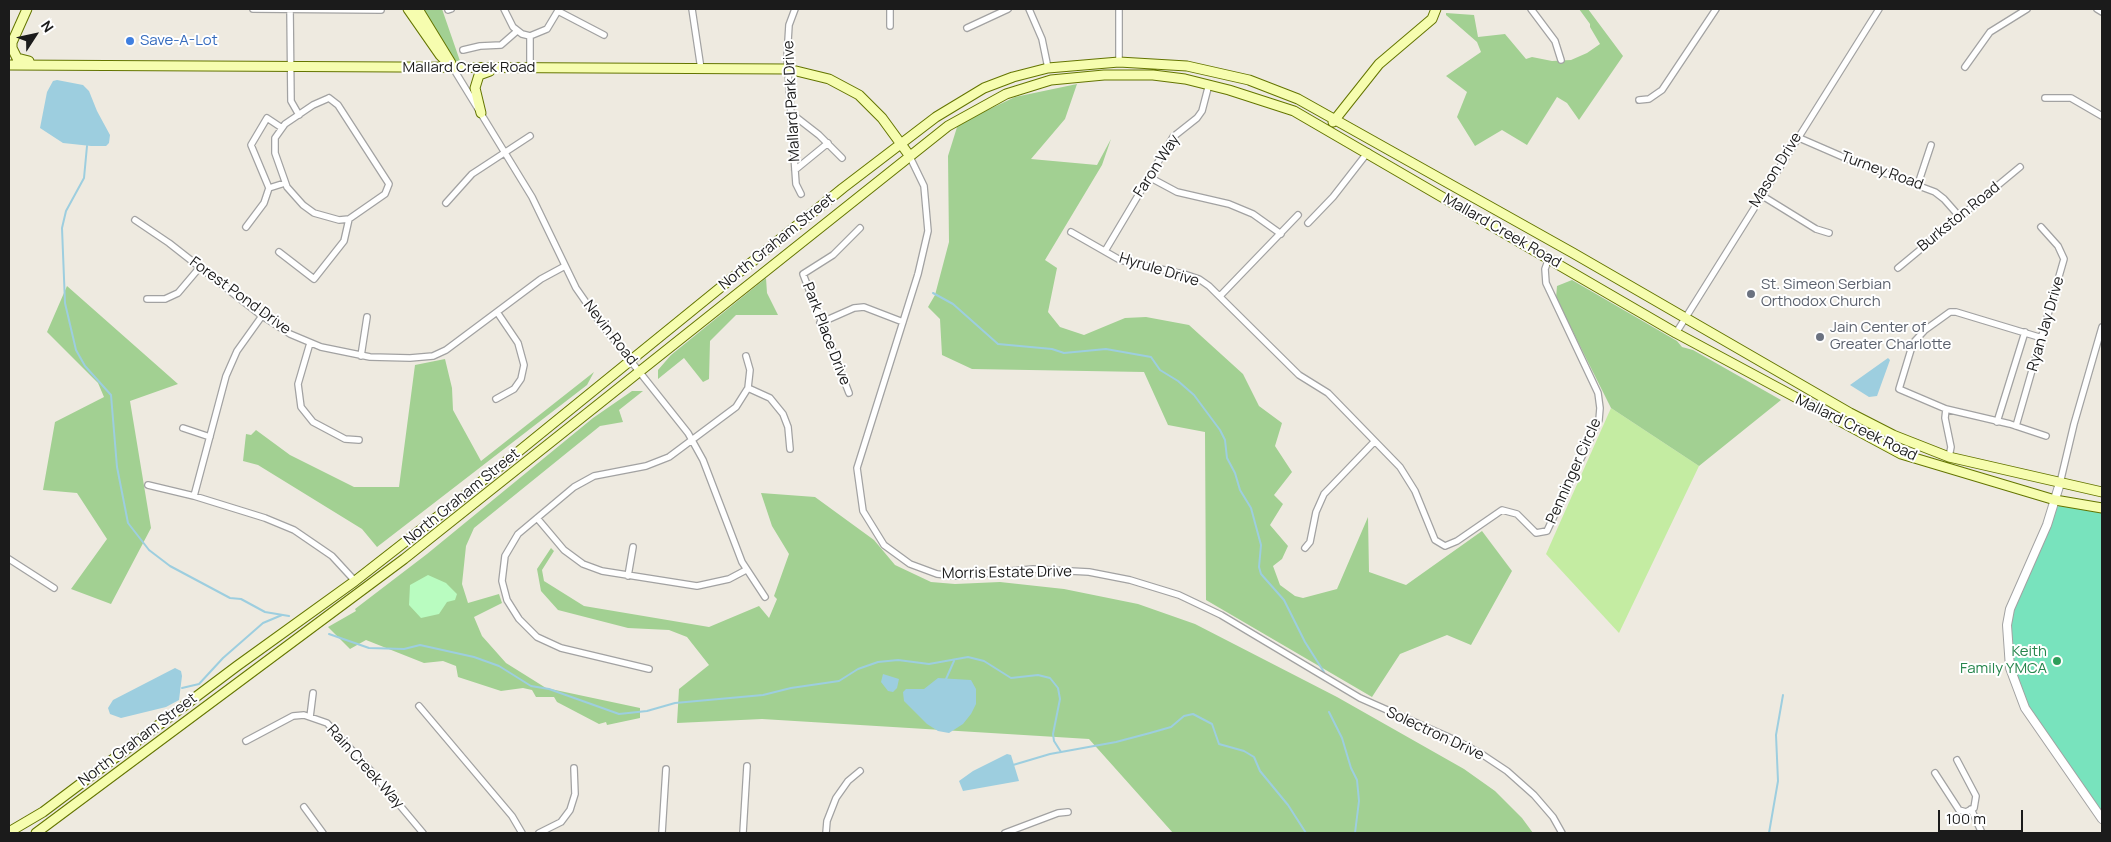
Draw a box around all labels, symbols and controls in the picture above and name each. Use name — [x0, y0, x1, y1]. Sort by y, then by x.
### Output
north arrow — [10, 10, 60, 60]
text: N — [37, 17, 58, 36]
place label: Save-A-Lot — [140, 32, 218, 50]
marker: Save-A-Lot — [124, 35, 136, 47]
street label: Mallard Park Drive — [780, 40, 804, 162]
street label: Mallard Creek Road — [403, 59, 535, 77]
street label: Mason Drive — [1746, 129, 1806, 211]
street label: Faron Way — [1130, 131, 1184, 201]
street label: Turney Road — [1838, 148, 1926, 194]
street label: Burkston Road — [1914, 178, 2004, 256]
street label: North Graham Street — [716, 190, 838, 294]
street label: Mallard Creek Road — [1440, 190, 1564, 272]
street label: Hyrule Drive — [1117, 249, 1201, 291]
street label: Forest Pond Drive — [186, 253, 294, 339]
street label: Ryan Jay Drive — [2024, 274, 2068, 374]
place label: St. Simeon Serbian Orthodox Church — [1761, 276, 1891, 311]
street label: Park Place Drive — [798, 280, 854, 388]
marker: St. Simeon Serbian Orthodox Church — [1745, 288, 1757, 300]
street label: Nevin Road — [579, 297, 641, 369]
place label: Jain Center of Greater Charlotte — [1830, 319, 1951, 354]
marker: Jain Center of Greater Charlotte — [1814, 331, 1826, 343]
street label: Mallard Creek Road — [1792, 391, 1920, 465]
street label: Penninger Circle — [1543, 415, 1605, 527]
street label: North Graham Street — [401, 445, 523, 549]
street label: Morris Estate Drive — [942, 563, 1072, 583]
place label: Keith Family YMCA — [1960, 643, 2047, 678]
marker: Keith Family YMCA — [2051, 655, 2063, 667]
street label: North Graham Street — [75, 690, 201, 790]
street label: Solectron Drive — [1383, 703, 1487, 765]
street label: Rain Creek Way — [323, 721, 407, 813]
scale bar — [1941, 800, 2026, 832]
text: 100 m — [1946, 808, 1986, 829]

